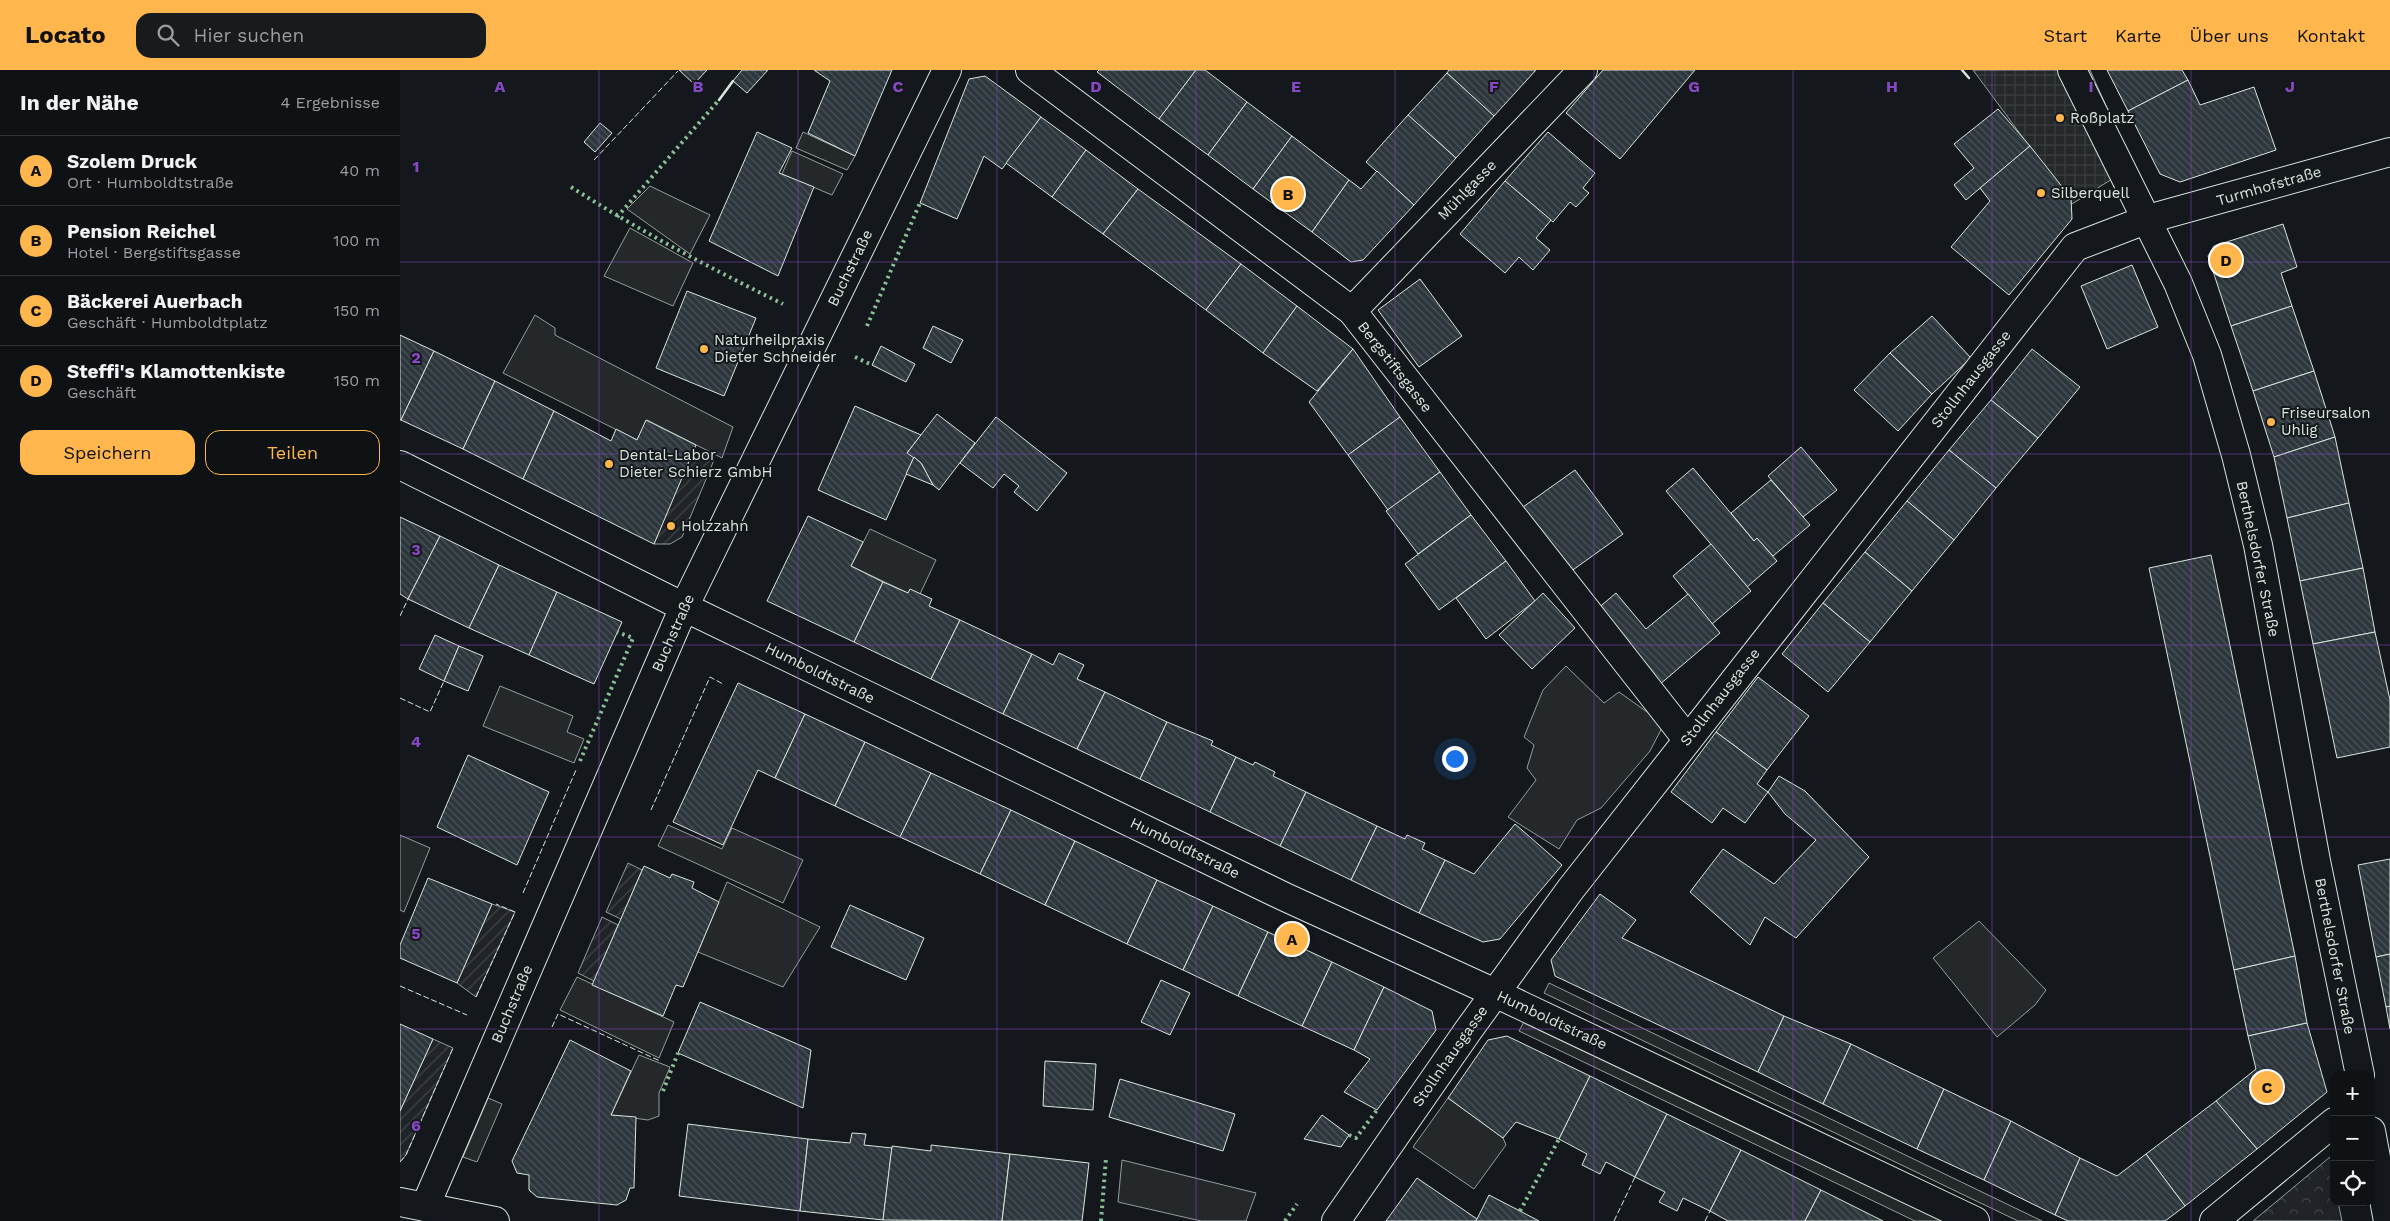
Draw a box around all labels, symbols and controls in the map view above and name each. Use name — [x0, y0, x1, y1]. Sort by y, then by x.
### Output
search box — [136, 13, 486, 58]
text: Locato — [25, 21, 106, 49]
icon: search — [154, 21, 182, 49]
text: Hier suchen — [194, 24, 304, 47]
text: Start — [2043, 25, 2087, 46]
text: Karte — [2115, 25, 2162, 46]
text: Über uns — [2190, 25, 2269, 46]
text: Kontakt — [2297, 25, 2365, 46]
text: A — [495, 77, 506, 96]
text: B — [693, 77, 704, 96]
text: C — [893, 77, 904, 96]
text: D — [1090, 77, 1102, 96]
text: E — [1291, 77, 1301, 96]
text: F — [1489, 77, 1499, 96]
text: G — [1688, 77, 1700, 96]
text: H — [1886, 77, 1898, 96]
text: I — [2088, 77, 2094, 96]
text: J — [2285, 77, 2295, 96]
text: In der Nähe — [20, 90, 139, 115]
text: 4 Ergebnisse — [280, 93, 380, 112]
place label: Roßplatz — [2070, 109, 2134, 127]
marker: Roßplatz — [2054, 112, 2066, 124]
text: Szolem Druck — [67, 150, 197, 173]
street label: Mühlgasse — [1434, 156, 1500, 224]
text: 1 — [413, 157, 419, 176]
text: A — [31, 161, 41, 180]
text: 40 m — [340, 161, 380, 180]
street label: Turmhofstraße — [2214, 162, 2324, 210]
text: Ort · Humboldtstraße — [67, 173, 234, 192]
pin: B — [1272, 175, 1304, 213]
place label: Silberquell — [2051, 184, 2130, 202]
marker: Silberquell — [2035, 187, 2047, 199]
text: Pension Reichel — [67, 220, 216, 243]
street label: Buchstraße — [824, 227, 876, 309]
text: B — [31, 231, 41, 250]
text: 100 m — [333, 231, 380, 250]
pin: D — [2210, 241, 2242, 279]
text: Hotel · Bergstiftsgasse — [67, 243, 241, 262]
text: Bäckerei Auerbach — [67, 290, 243, 313]
text: C — [31, 301, 41, 320]
text: 150 m — [334, 301, 380, 320]
text: Geschäft · Humboldtplatz — [67, 313, 268, 332]
street label: Bergstiftsgasse — [1354, 318, 1436, 416]
street label: Stollnhausgasse — [1927, 326, 2015, 432]
place label: Naturheilpraxis Dieter Schneider — [714, 331, 836, 366]
marker: Naturheilpraxis Dieter Schneider — [698, 343, 710, 355]
text: 2 — [411, 348, 421, 367]
text: Steffi's Klamottenkiste — [67, 360, 285, 383]
text: D — [30, 371, 42, 390]
text: 150 m — [334, 371, 380, 390]
text: Geschäft — [67, 383, 136, 402]
place label: Friseursalon Uhlig — [2281, 404, 2371, 439]
marker: Friseursalon Uhlig — [2265, 416, 2277, 428]
button: Speichern — [20, 430, 195, 475]
button: Teilen — [205, 430, 380, 475]
place label: Dental-Labor Dieter Schierz GmbH — [619, 446, 773, 481]
marker: Dental-Labor Dieter Schierz GmbH — [603, 458, 615, 470]
street label: Berthelsdorfer Straße — [2233, 479, 2283, 639]
place label: Holzzahn — [681, 517, 749, 535]
marker: Holzzahn — [665, 520, 677, 532]
text: 3 — [411, 540, 421, 559]
street label: Buchstraße — [648, 591, 698, 675]
street label: Humboldtstraße — [762, 639, 878, 707]
street label: Stollnhausgasse — [1676, 644, 1764, 750]
text: 4 — [411, 732, 421, 751]
your location — [1442, 746, 1468, 772]
street label: Humboldtstraße — [1127, 814, 1243, 882]
street label: Berthelsdorfer Straße — [2311, 876, 2359, 1036]
pin: A — [1276, 920, 1308, 958]
text: 5 — [411, 924, 421, 943]
street label: Buchstraße — [487, 962, 537, 1046]
street label: Humboldtstraße — [1494, 987, 1610, 1053]
street label: Stollnhausgasse — [1408, 1002, 1492, 1110]
pin: C — [2251, 1068, 2283, 1106]
map controls — [2330, 1071, 2375, 1206]
button: + — [2330, 1071, 2375, 1116]
text: 6 — [411, 1116, 421, 1135]
button: − — [2330, 1116, 2375, 1161]
button: locate — [2330, 1161, 2375, 1206]

